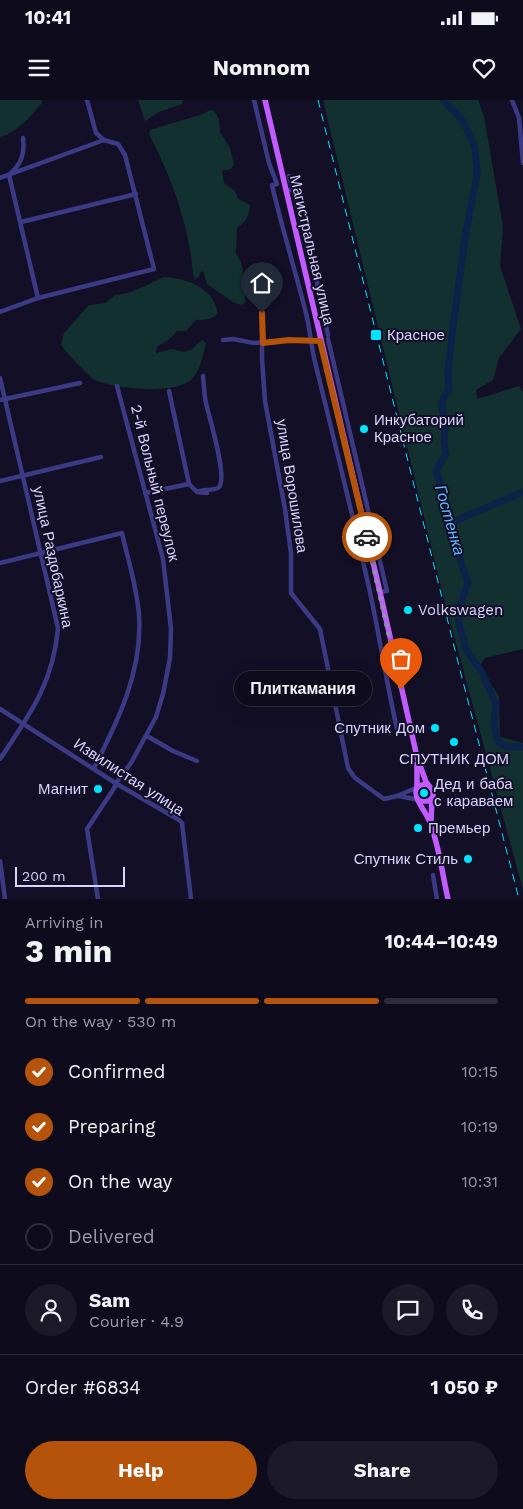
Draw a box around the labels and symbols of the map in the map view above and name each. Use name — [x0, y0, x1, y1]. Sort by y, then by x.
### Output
street label: Магистральная улица — [286, 173, 338, 327]
pin — [241, 262, 283, 313]
place label: Красное — [387, 326, 445, 344]
marker: Красное — [369, 328, 383, 342]
street label: 2-й Вольный переулок — [127, 403, 183, 564]
place label: Инкубаторий Красное — [374, 411, 464, 446]
street label: улица Ворошилова — [273, 418, 312, 555]
marker: Инкубаторий Красное — [358, 423, 370, 435]
water label: Гостенка — [431, 483, 469, 557]
street label: улица Раздобаркина — [29, 485, 77, 630]
courier — [342, 512, 392, 562]
place label: Volkswagen — [418, 601, 503, 619]
marker: Volkswagen — [402, 604, 414, 616]
pin — [380, 638, 422, 689]
callout: Плиткамания — [234, 672, 371, 706]
place label: Спутник Дом — [334, 719, 425, 737]
marker: Спутник Дом — [429, 722, 441, 734]
street label: Извилистая улица — [70, 735, 188, 820]
marker: СПУТНИК ДОМ — [448, 736, 460, 748]
place label: СПУТНИК ДОМ — [399, 750, 509, 768]
place label: Дед и баба с караваем — [434, 775, 513, 810]
place label: Магнит — [38, 780, 88, 798]
marker: Магнит — [92, 783, 104, 795]
marker: Дед и баба с караваем — [418, 787, 430, 799]
place label: Премьер — [428, 819, 490, 837]
marker: Премьер — [412, 822, 424, 834]
place label: Спутник Стиль — [354, 850, 458, 868]
marker: Спутник Стиль — [462, 853, 474, 865]
scale bar — [15, 864, 125, 887]

